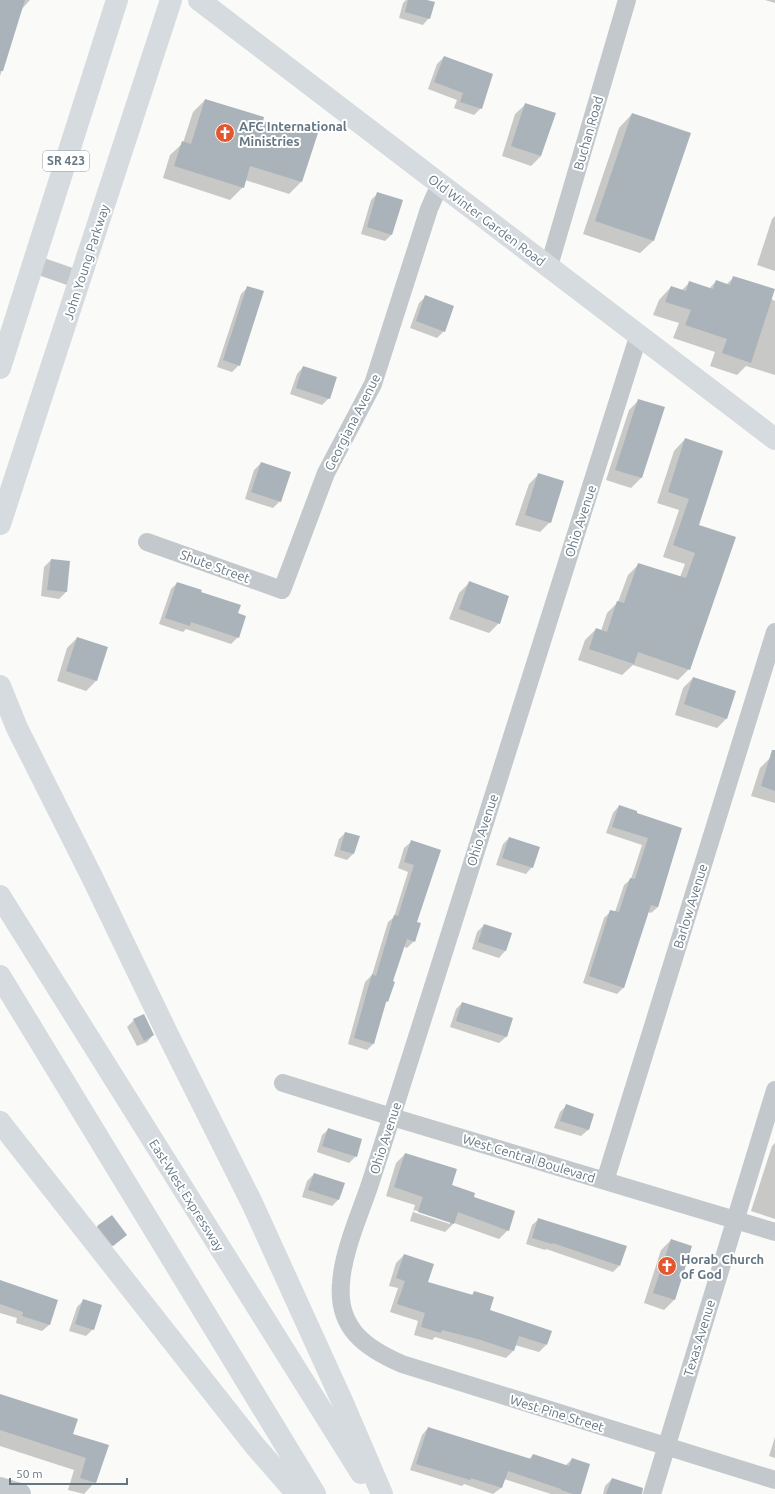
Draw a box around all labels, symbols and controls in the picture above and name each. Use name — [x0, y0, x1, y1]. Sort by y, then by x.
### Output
street label: Buchan Road — [571, 94, 605, 172]
place label: AFC International Ministries — [239, 119, 347, 148]
church icon: AFC International Ministries — [214, 122, 236, 144]
road number: SR 423 — [43, 151, 89, 171]
street label: Old Winter Garden Road — [426, 172, 548, 268]
street label: John Young Parkway — [61, 203, 111, 321]
street label: Georgiana Avenue — [322, 371, 382, 473]
street label: Ohio Avenue — [562, 483, 598, 559]
street label: Shute Street — [178, 547, 252, 585]
street label: Ohio Avenue — [464, 792, 500, 868]
street label: Barlow Avenue — [670, 862, 710, 950]
street label: Ohio Avenue — [367, 1100, 403, 1176]
street label: West Central Boulevard — [461, 1131, 597, 1185]
street label: East-West Expressway — [147, 1137, 227, 1253]
place label: Horab Church of God — [681, 1252, 764, 1281]
church icon: Horab Church of God — [656, 1255, 678, 1277]
street label: Texas Avenue — [681, 1298, 717, 1378]
street label: West Pine Street — [508, 1392, 606, 1434]
scale bar — [10, 1460, 127, 1486]
text: 50 m — [16, 1467, 43, 1480]

